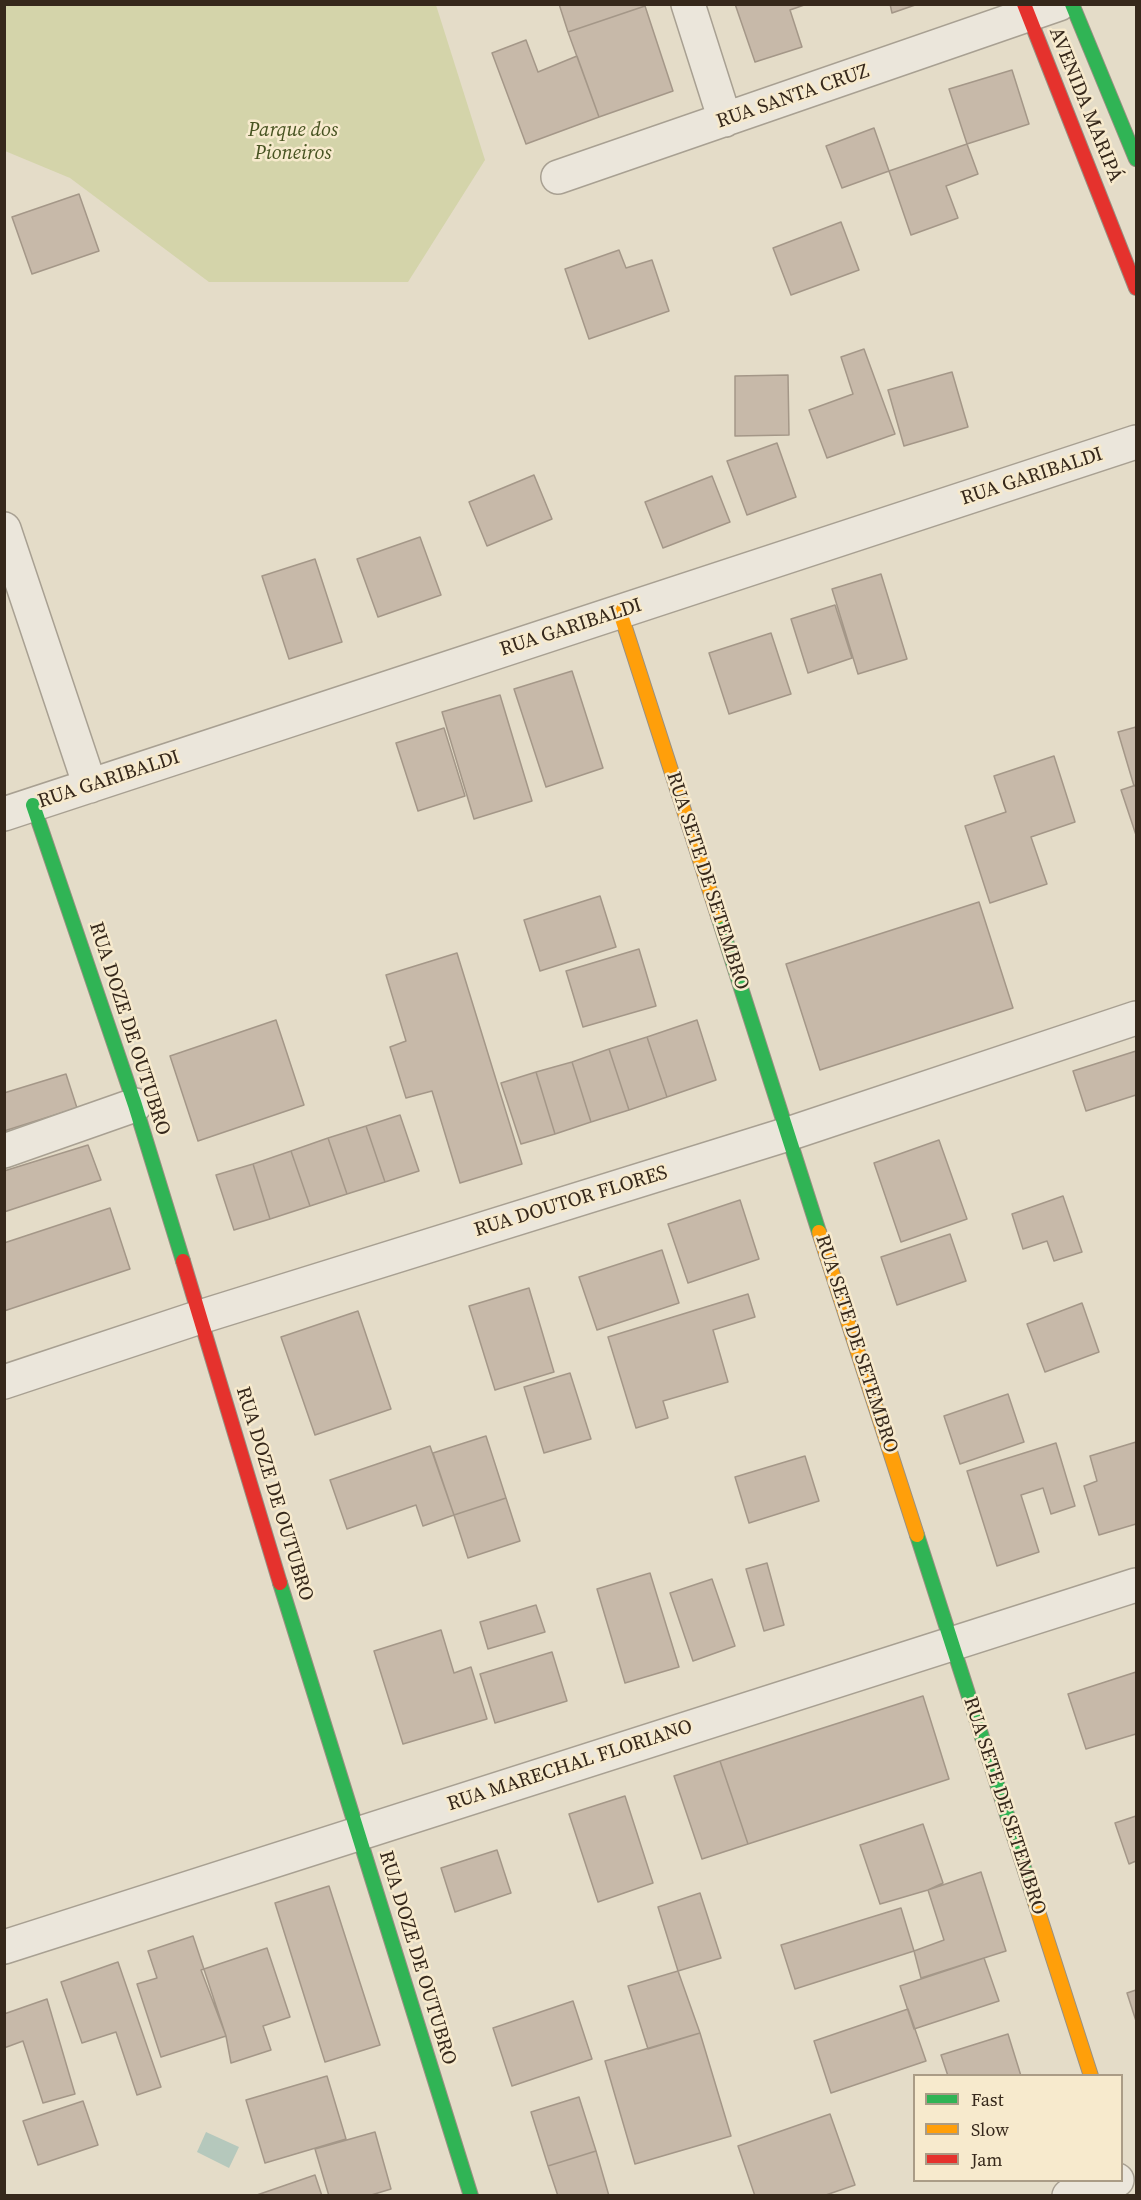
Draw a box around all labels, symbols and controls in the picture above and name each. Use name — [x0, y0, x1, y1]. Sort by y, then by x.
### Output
street label: AVENIDA MARIPÁ — [1043, 24, 1127, 186]
street label: RUA SANTA CRUZ — [713, 60, 873, 134]
park label: Parque dos Pioneiros — [248, 119, 338, 166]
street label: RUA GARIBALDI — [958, 443, 1106, 511]
street label: RUA GARIBALDI — [497, 594, 645, 662]
street label: RUA GARIBALDI — [35, 746, 183, 814]
street label: RUA SETE DE SETEMBRO — [660, 769, 754, 993]
street label: RUA DOZE DE OUTUBRO — [83, 919, 175, 1139]
street label: RUA DOUTOR FLORES — [471, 1161, 671, 1243]
street label: RUA SETE DE SETEMBRO — [809, 1232, 903, 1456]
street label: RUA DOZE DE OUTUBRO — [230, 1384, 318, 1604]
street label: RUA SETE DE SETEMBRO — [957, 1694, 1051, 1918]
street label: RUA MARECHAL FLORIANO — [445, 1715, 695, 1817]
street label: RUA DOZE DE OUTUBRO — [373, 1848, 461, 2068]
legend — [913, 2074, 1123, 2182]
text: Fast — [971, 2087, 1004, 2112]
text: Slow — [971, 2117, 1009, 2142]
text: Jam — [971, 2147, 1003, 2172]

